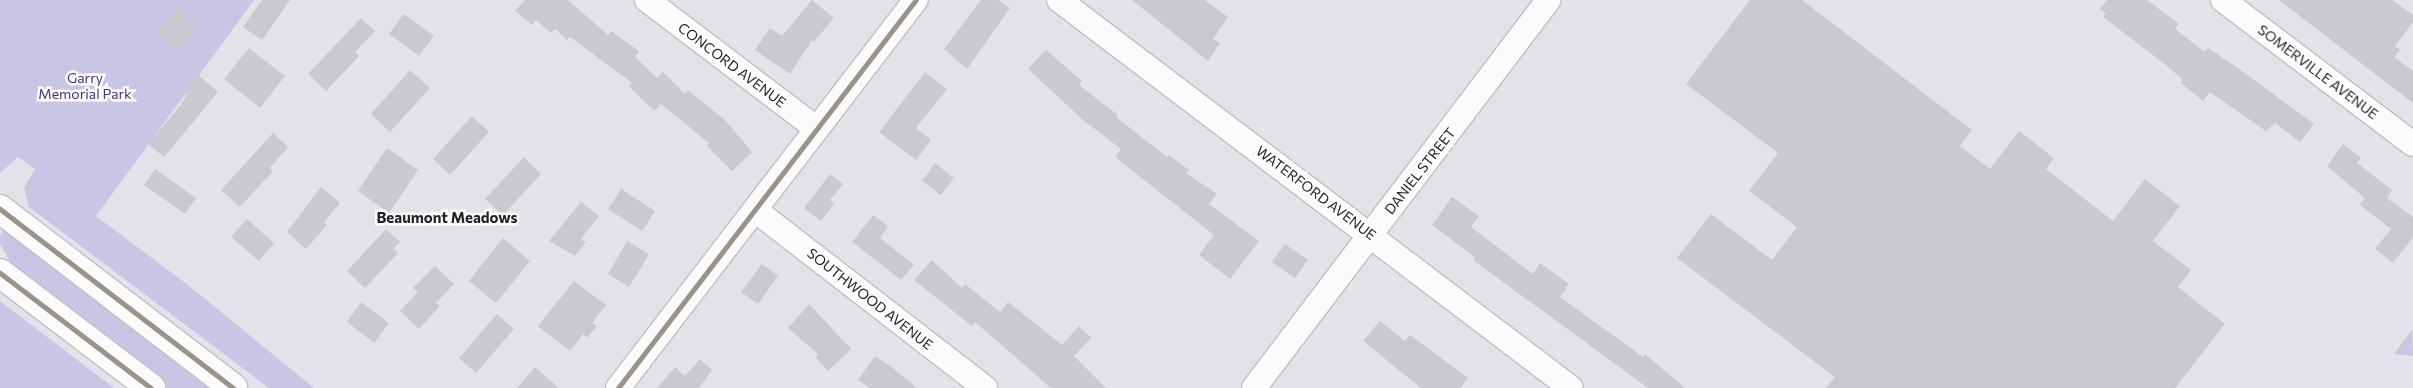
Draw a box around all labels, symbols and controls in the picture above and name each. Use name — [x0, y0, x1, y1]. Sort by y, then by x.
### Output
street label: CONCORD AVENUE — [675, 19, 789, 111]
street label: SOMERVILLE AVENUE — [2254, 21, 2382, 123]
park label: Garry Memorial Park — [38, 70, 132, 102]
street label: DANIEL STREET — [1381, 124, 1459, 218]
street label: WATERFORD AVENUE — [1253, 142, 1379, 244]
district label: Beaumont Meadows — [376, 209, 518, 227]
street label: SOUTHWOOD AVENUE — [804, 245, 936, 353]

